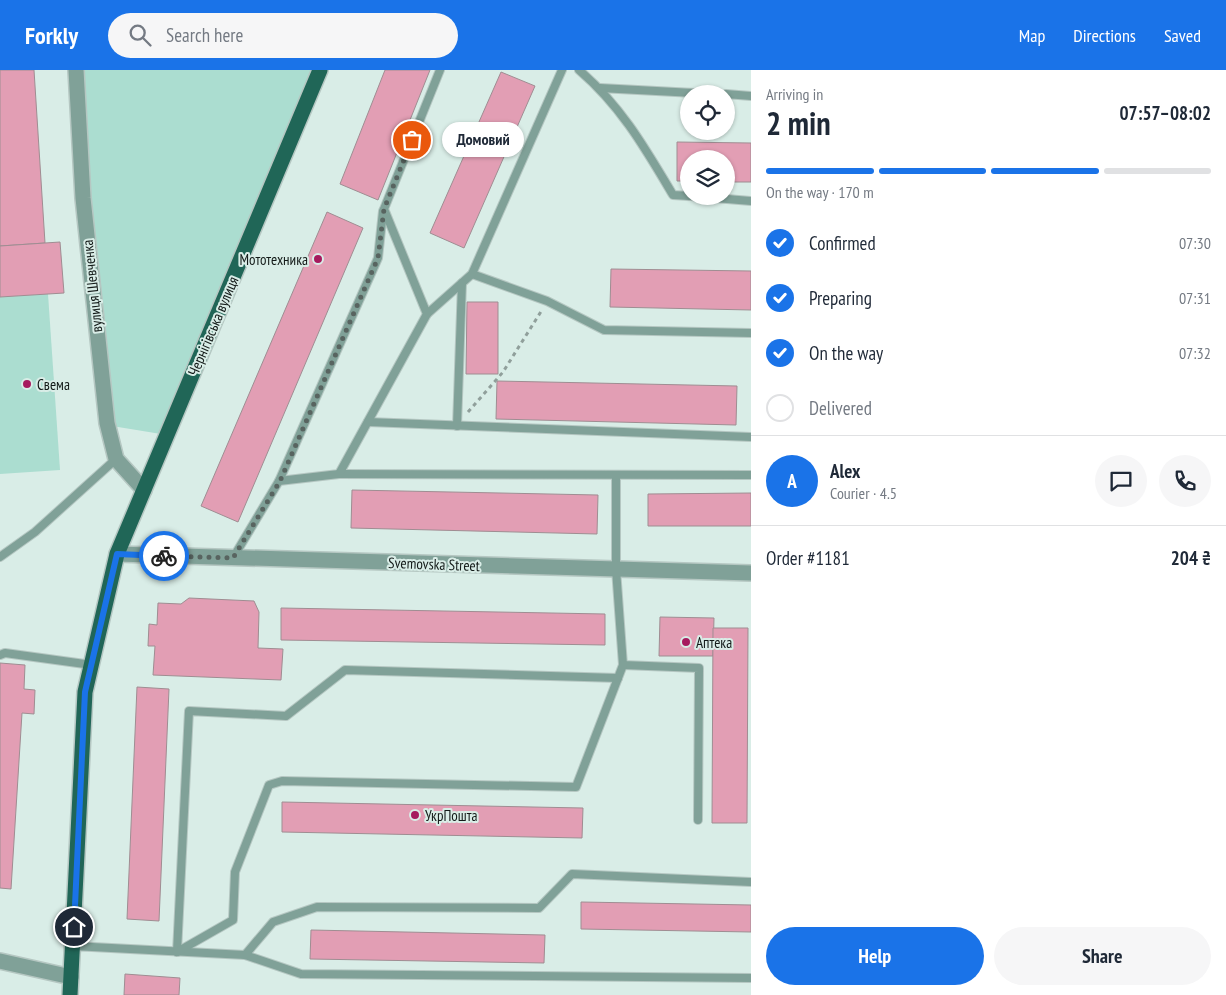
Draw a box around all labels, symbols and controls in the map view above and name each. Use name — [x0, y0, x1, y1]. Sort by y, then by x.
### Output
search box — [108, 13, 458, 58]
text: Forkly — [25, 20, 78, 51]
icon: search — [126, 21, 154, 49]
text: Search here — [166, 23, 243, 47]
text: Map — [1019, 24, 1045, 47]
text: Directions — [1073, 24, 1136, 47]
text: Saved — [1164, 24, 1201, 47]
text: Arriving in — [766, 84, 823, 104]
map controls — [680, 85, 735, 205]
button: locate — [680, 85, 735, 140]
text: 07:57–08:02 — [1119, 101, 1211, 125]
text: 2 min — [766, 102, 831, 144]
pin — [391, 119, 433, 161]
callout: Домовий — [442, 122, 524, 158]
icon: bag — [398, 126, 426, 154]
text: Домовий — [456, 129, 510, 149]
button: layers — [680, 150, 735, 205]
text: On the way · 170 m — [766, 182, 874, 202]
icon: check — [766, 229, 794, 257]
text: Confirmed — [809, 231, 876, 255]
text: 07:30 — [1179, 233, 1211, 253]
street label: вулиця Шевченка — [78, 239, 106, 333]
place label: Мототехника — [240, 250, 308, 269]
marker: Мототехника — [312, 253, 324, 265]
street label: Чернігівська вулиця — [184, 273, 243, 379]
icon: check — [766, 284, 794, 312]
text: Preparing — [809, 286, 872, 310]
text: 07:31 — [1179, 288, 1211, 308]
icon: check — [766, 339, 794, 367]
text: On the way — [809, 341, 883, 365]
text: 07:32 — [1179, 343, 1211, 363]
place label: Свема — [37, 375, 70, 394]
marker: Свема — [21, 378, 33, 390]
text: Delivered — [809, 396, 872, 420]
button: chat — [1095, 455, 1147, 507]
button: phone — [1159, 455, 1211, 507]
text: Alex — [830, 459, 860, 483]
text: A — [787, 469, 797, 493]
text: Courier · 4.5 — [830, 483, 897, 503]
courier — [139, 531, 189, 581]
icon: bike — [150, 542, 178, 570]
text: Order #1181 — [766, 546, 850, 570]
text: 204 ₴ — [1171, 546, 1211, 570]
street label: Svemovska Street — [388, 553, 480, 575]
place label: Аптека — [696, 633, 732, 652]
marker: Аптека — [680, 636, 692, 648]
place label: УкрПошта — [425, 806, 478, 825]
marker: УкрПошта — [409, 809, 421, 821]
pin — [53, 906, 95, 948]
icon: home — [60, 913, 88, 941]
button: Help — [766, 927, 984, 985]
button: Share — [994, 927, 1211, 985]

